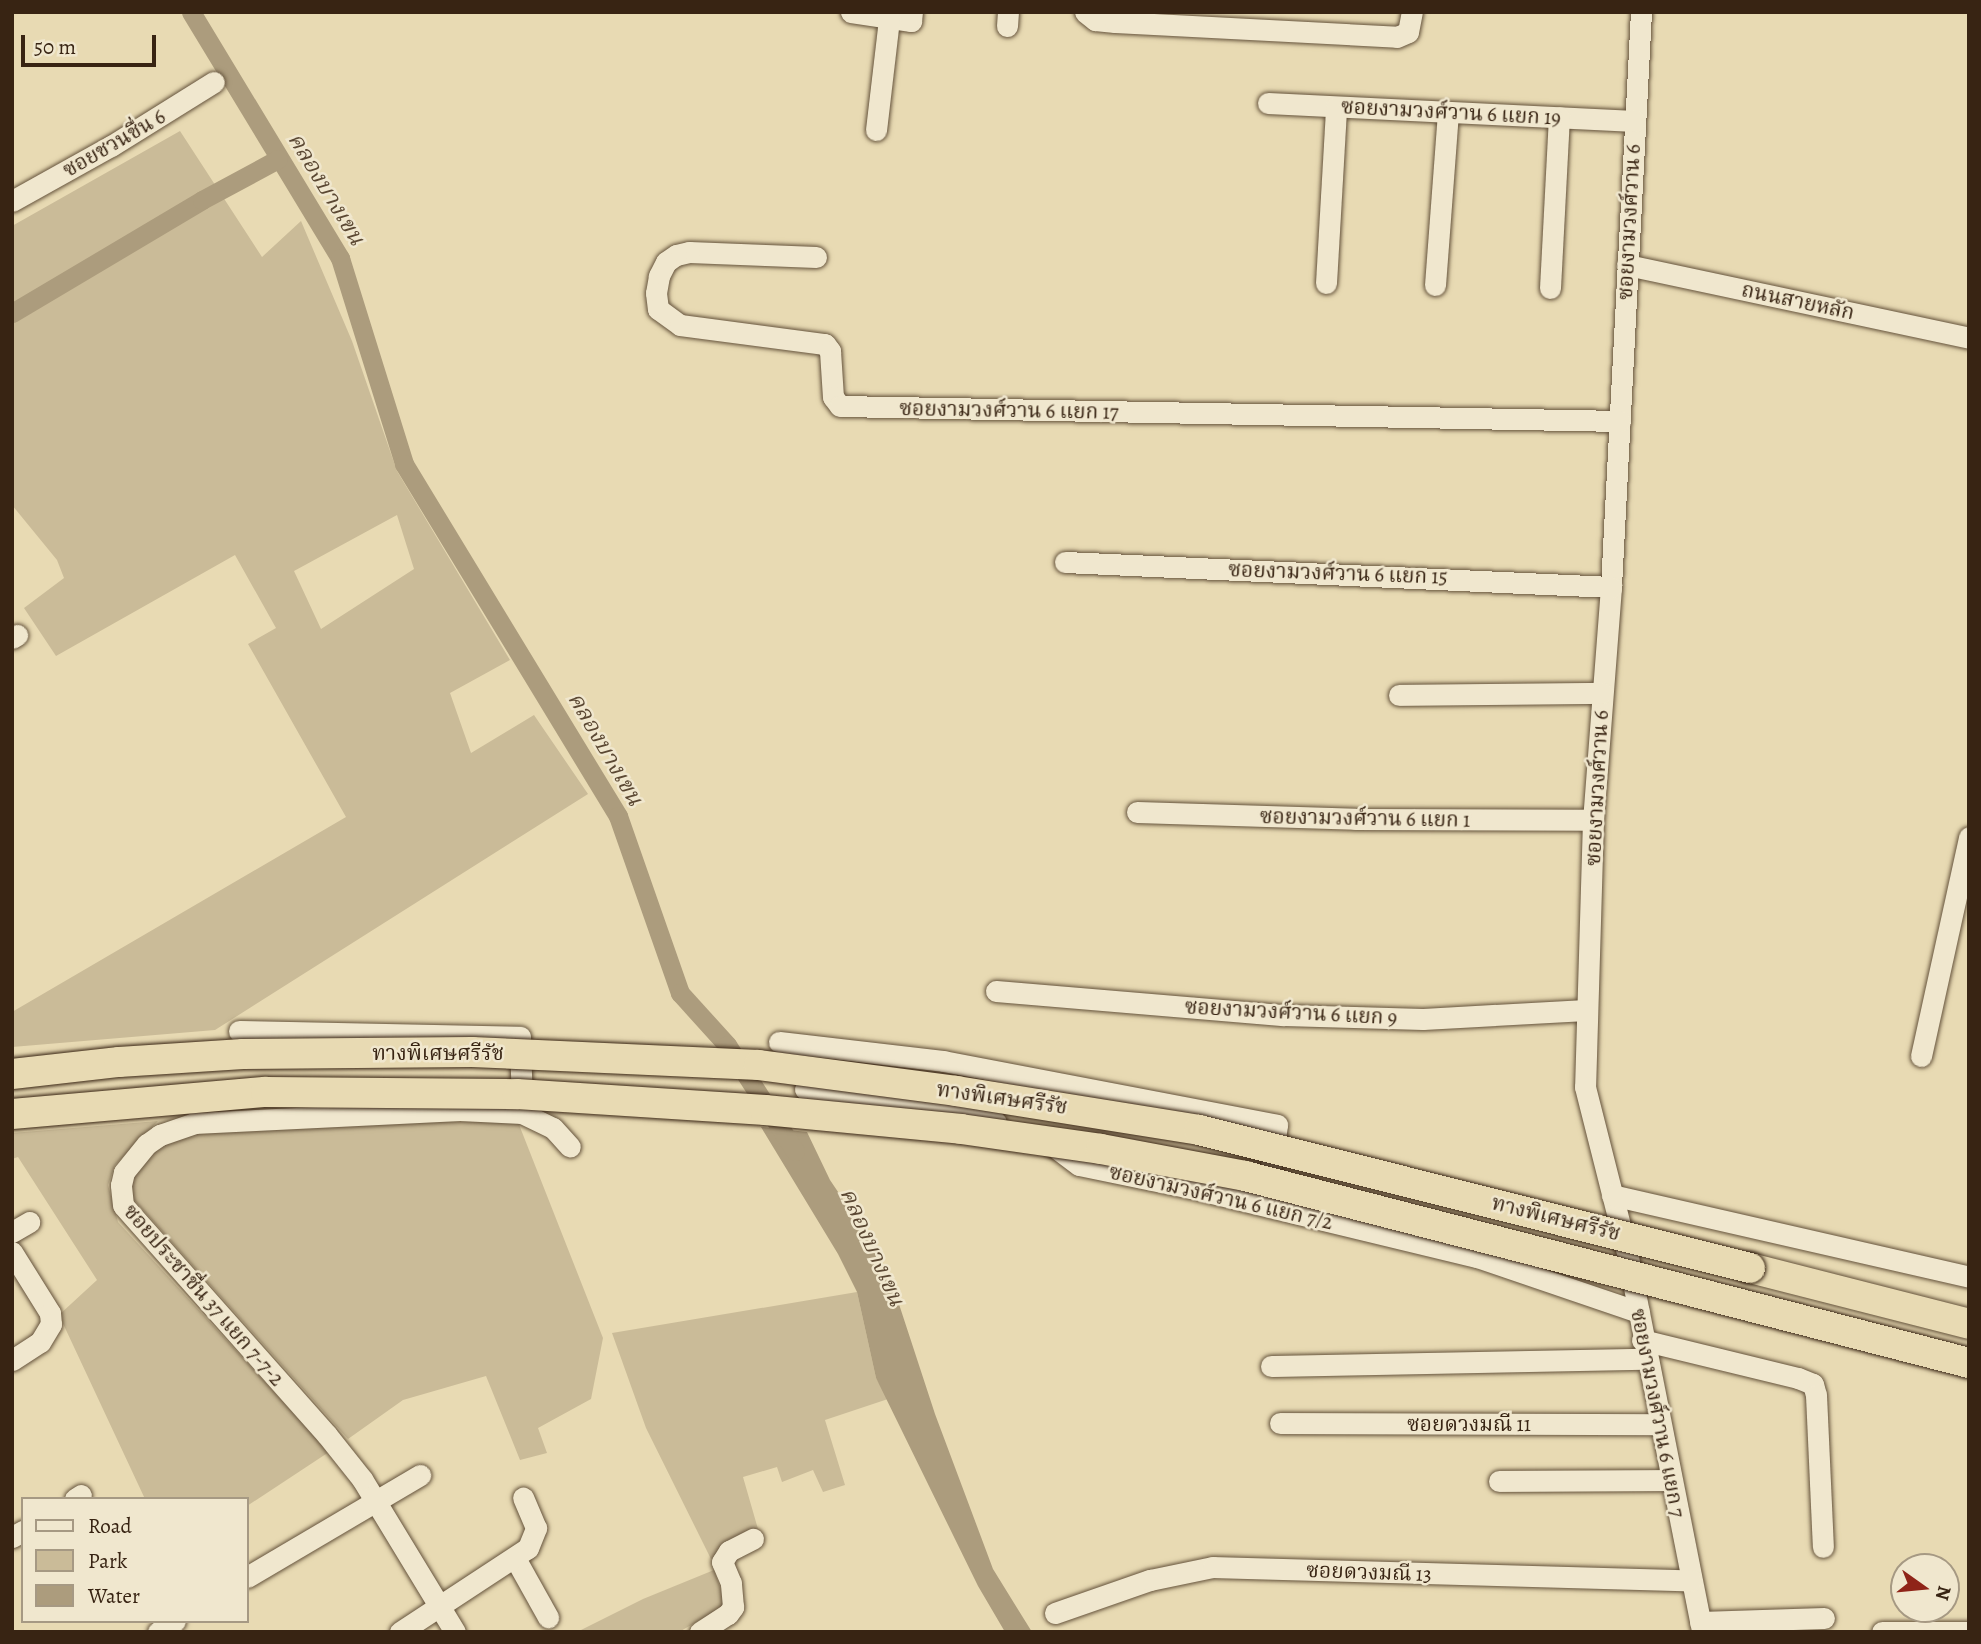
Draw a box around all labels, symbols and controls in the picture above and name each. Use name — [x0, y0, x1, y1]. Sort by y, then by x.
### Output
scale bar — [24, 21, 159, 65]
text: 50 m — [34, 33, 76, 61]
street label: ซอยงามวงศ์วาน 6 แยก 19 — [1340, 94, 1562, 130]
street label: ซอยชวนชื่น 6 — [58, 104, 170, 182]
water label: คลองบางเขน — [282, 128, 370, 250]
street label: ซอยงามวงศ์วาน 6 — [1612, 143, 1646, 301]
street label: ถนนสายหลัก — [1739, 277, 1857, 325]
street label: ซอยงามวงศ์วาน 6 แยก 17 — [899, 395, 1119, 425]
street label: ซอยงามวงศ์วาน 6 แยก 15 — [1228, 557, 1448, 589]
water label: คลองบางเขน — [561, 687, 649, 811]
street label: ซอยงามวงศ์วาน 6 — [1580, 709, 1614, 867]
street label: ซอยงามวงศ์วาน 6 แยก 1 — [1260, 804, 1470, 832]
street label: ซอยงามวงศ์วาน 6 แยก 9 — [1184, 994, 1398, 1030]
street label: ทางพิเศษศรีรัช — [372, 1040, 504, 1066]
street label: ทางพิเศษศรีรัช — [935, 1076, 1069, 1120]
street label: ซอยงามวงศ์วาน 6 แยก 7/2 — [1107, 1159, 1335, 1235]
water label: คลองบางเขน — [834, 1184, 910, 1310]
street label: ทางพิเศษศรีรัช — [1489, 1190, 1623, 1246]
street label: ซอยประชาชื่น 37 แยก 7-7-2 — [118, 1199, 290, 1391]
street label: ซอยงามวงศ์วาน 6 แยก 7 — [1625, 1306, 1691, 1520]
street label: ซอยดวงมณี 11 — [1407, 1411, 1531, 1437]
legend — [21, 1497, 248, 1623]
text: Road — [88, 1512, 132, 1540]
text: Park — [88, 1547, 127, 1575]
north arrow — [1890, 1553, 1960, 1623]
street label: ซอยดวงมณี 13 — [1306, 1557, 1432, 1587]
text: Water — [88, 1582, 140, 1610]
text: N — [1929, 1583, 1958, 1603]

